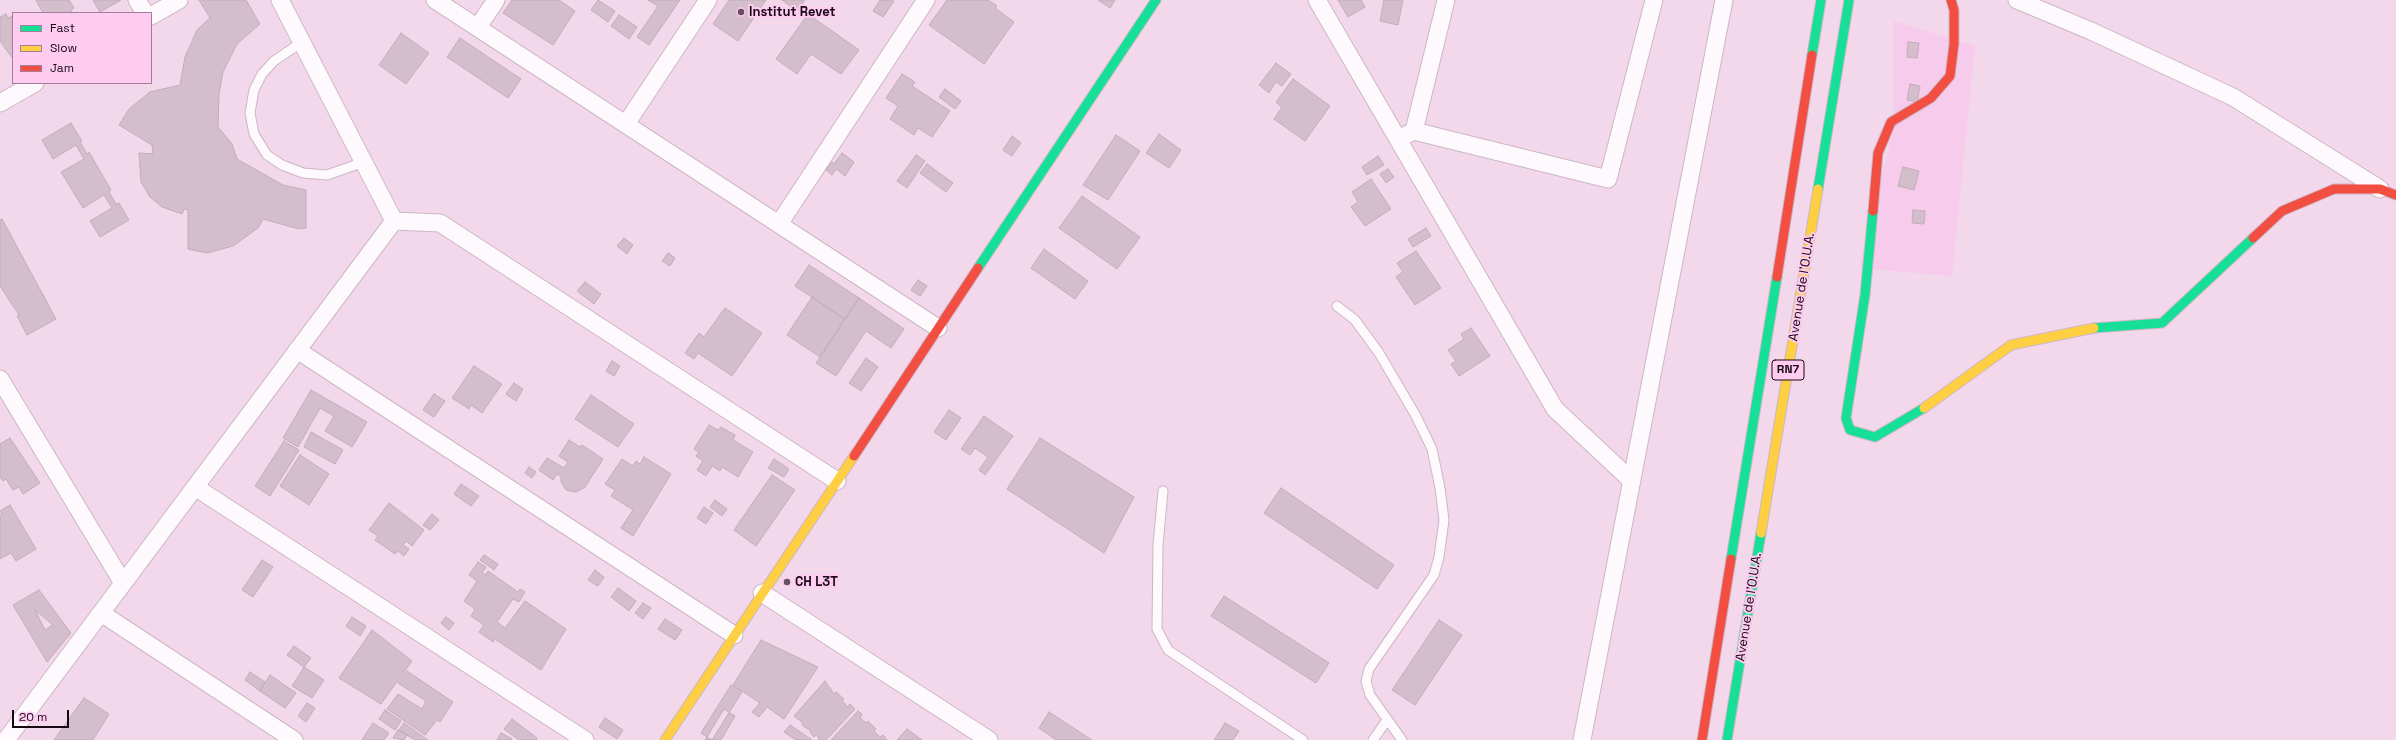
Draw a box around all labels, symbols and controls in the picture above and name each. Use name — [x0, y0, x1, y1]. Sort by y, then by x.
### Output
place label: Institut Revet — [749, 4, 835, 20]
marker: Institut Revet — [736, 7, 746, 17]
legend — [12, 12, 152, 84]
text: Fast — [50, 20, 75, 36]
text: Slow — [50, 40, 77, 56]
text: Jam — [50, 60, 74, 76]
street label: Avenue de l'O.U.A. — [1786, 232, 1818, 342]
road number: RN7 — [1772, 360, 1804, 380]
street label: Avenue de l'O.U.A. — [1733, 552, 1765, 662]
place label: CH L3T — [795, 574, 838, 590]
marker: CH L3T — [782, 577, 792, 587]
scale bar — [14, 702, 71, 728]
text: 20 m — [19, 709, 47, 725]

